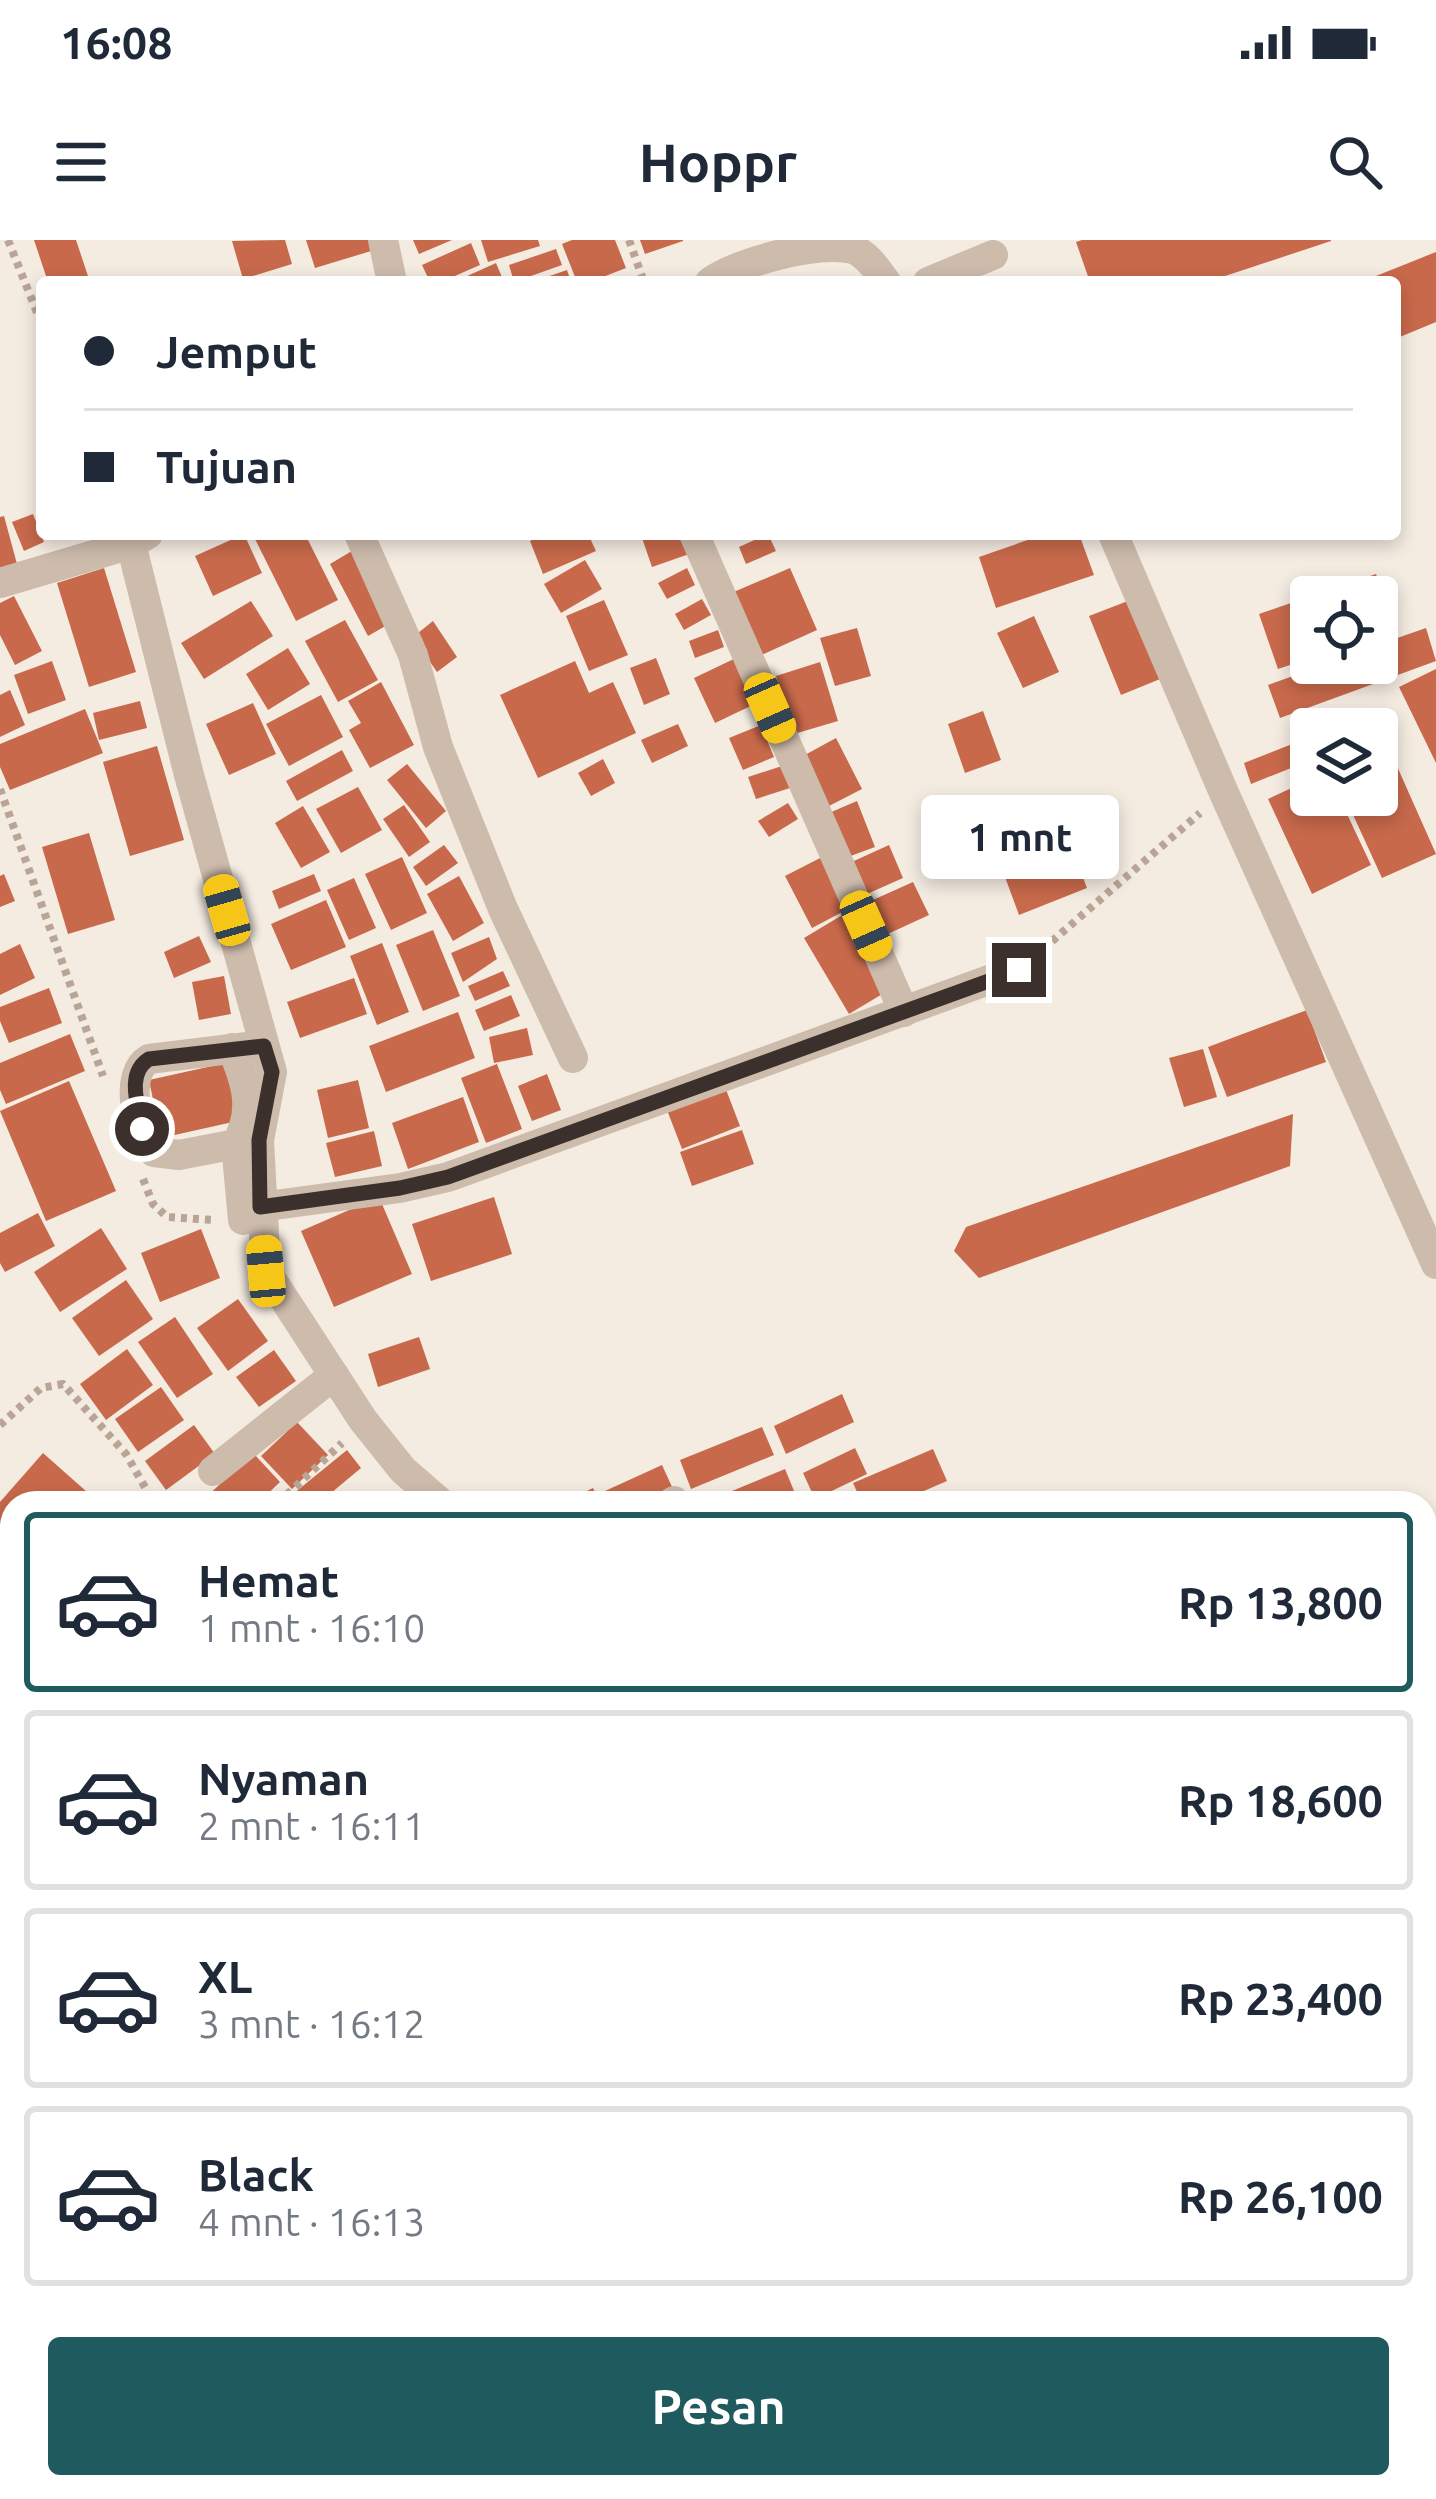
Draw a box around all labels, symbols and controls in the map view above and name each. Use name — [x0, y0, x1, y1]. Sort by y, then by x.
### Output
text: 16:08 — [60, 17, 173, 68]
icon: menu — [48, 129, 114, 195]
icon: search — [1322, 129, 1388, 195]
text: Hoppr — [639, 132, 797, 192]
text: Jemput — [156, 326, 317, 377]
text: Tujuan — [156, 441, 297, 492]
map controls — [1290, 576, 1398, 816]
button: locate — [1290, 576, 1398, 684]
car — [739, 668, 801, 748]
button: layers — [1290, 708, 1398, 816]
callout: 1 mnt — [920, 796, 1118, 880]
text: 1 mnt — [968, 815, 1072, 858]
car — [200, 870, 254, 950]
car — [835, 886, 897, 966]
route end — [992, 943, 1046, 997]
route start — [115, 1102, 169, 1156]
car — [245, 1234, 287, 1308]
icon: car — [54, 1548, 162, 1656]
text: Hemat — [198, 1555, 339, 1606]
text: Rp 13,800 — [1178, 1577, 1383, 1628]
text: 1 mnt · 16:10 — [198, 1606, 425, 1649]
icon: car — [54, 1746, 162, 1854]
text: Nyaman — [198, 1753, 369, 1804]
text: Rp 18,600 — [1178, 1775, 1383, 1826]
text: 2 mnt · 16:11 — [198, 1804, 425, 1847]
icon: car — [54, 1944, 162, 2052]
text: XL — [198, 1951, 252, 2002]
text: Rp 23,400 — [1178, 1973, 1383, 2024]
text: 3 mnt · 16:12 — [198, 2002, 425, 2045]
icon: car — [54, 2142, 162, 2250]
text: Black — [198, 2149, 314, 2200]
text: Rp 26,100 — [1178, 2171, 1383, 2222]
text: 4 mnt · 16:13 — [198, 2200, 425, 2243]
button: Pesan — [48, 2337, 1389, 2475]

